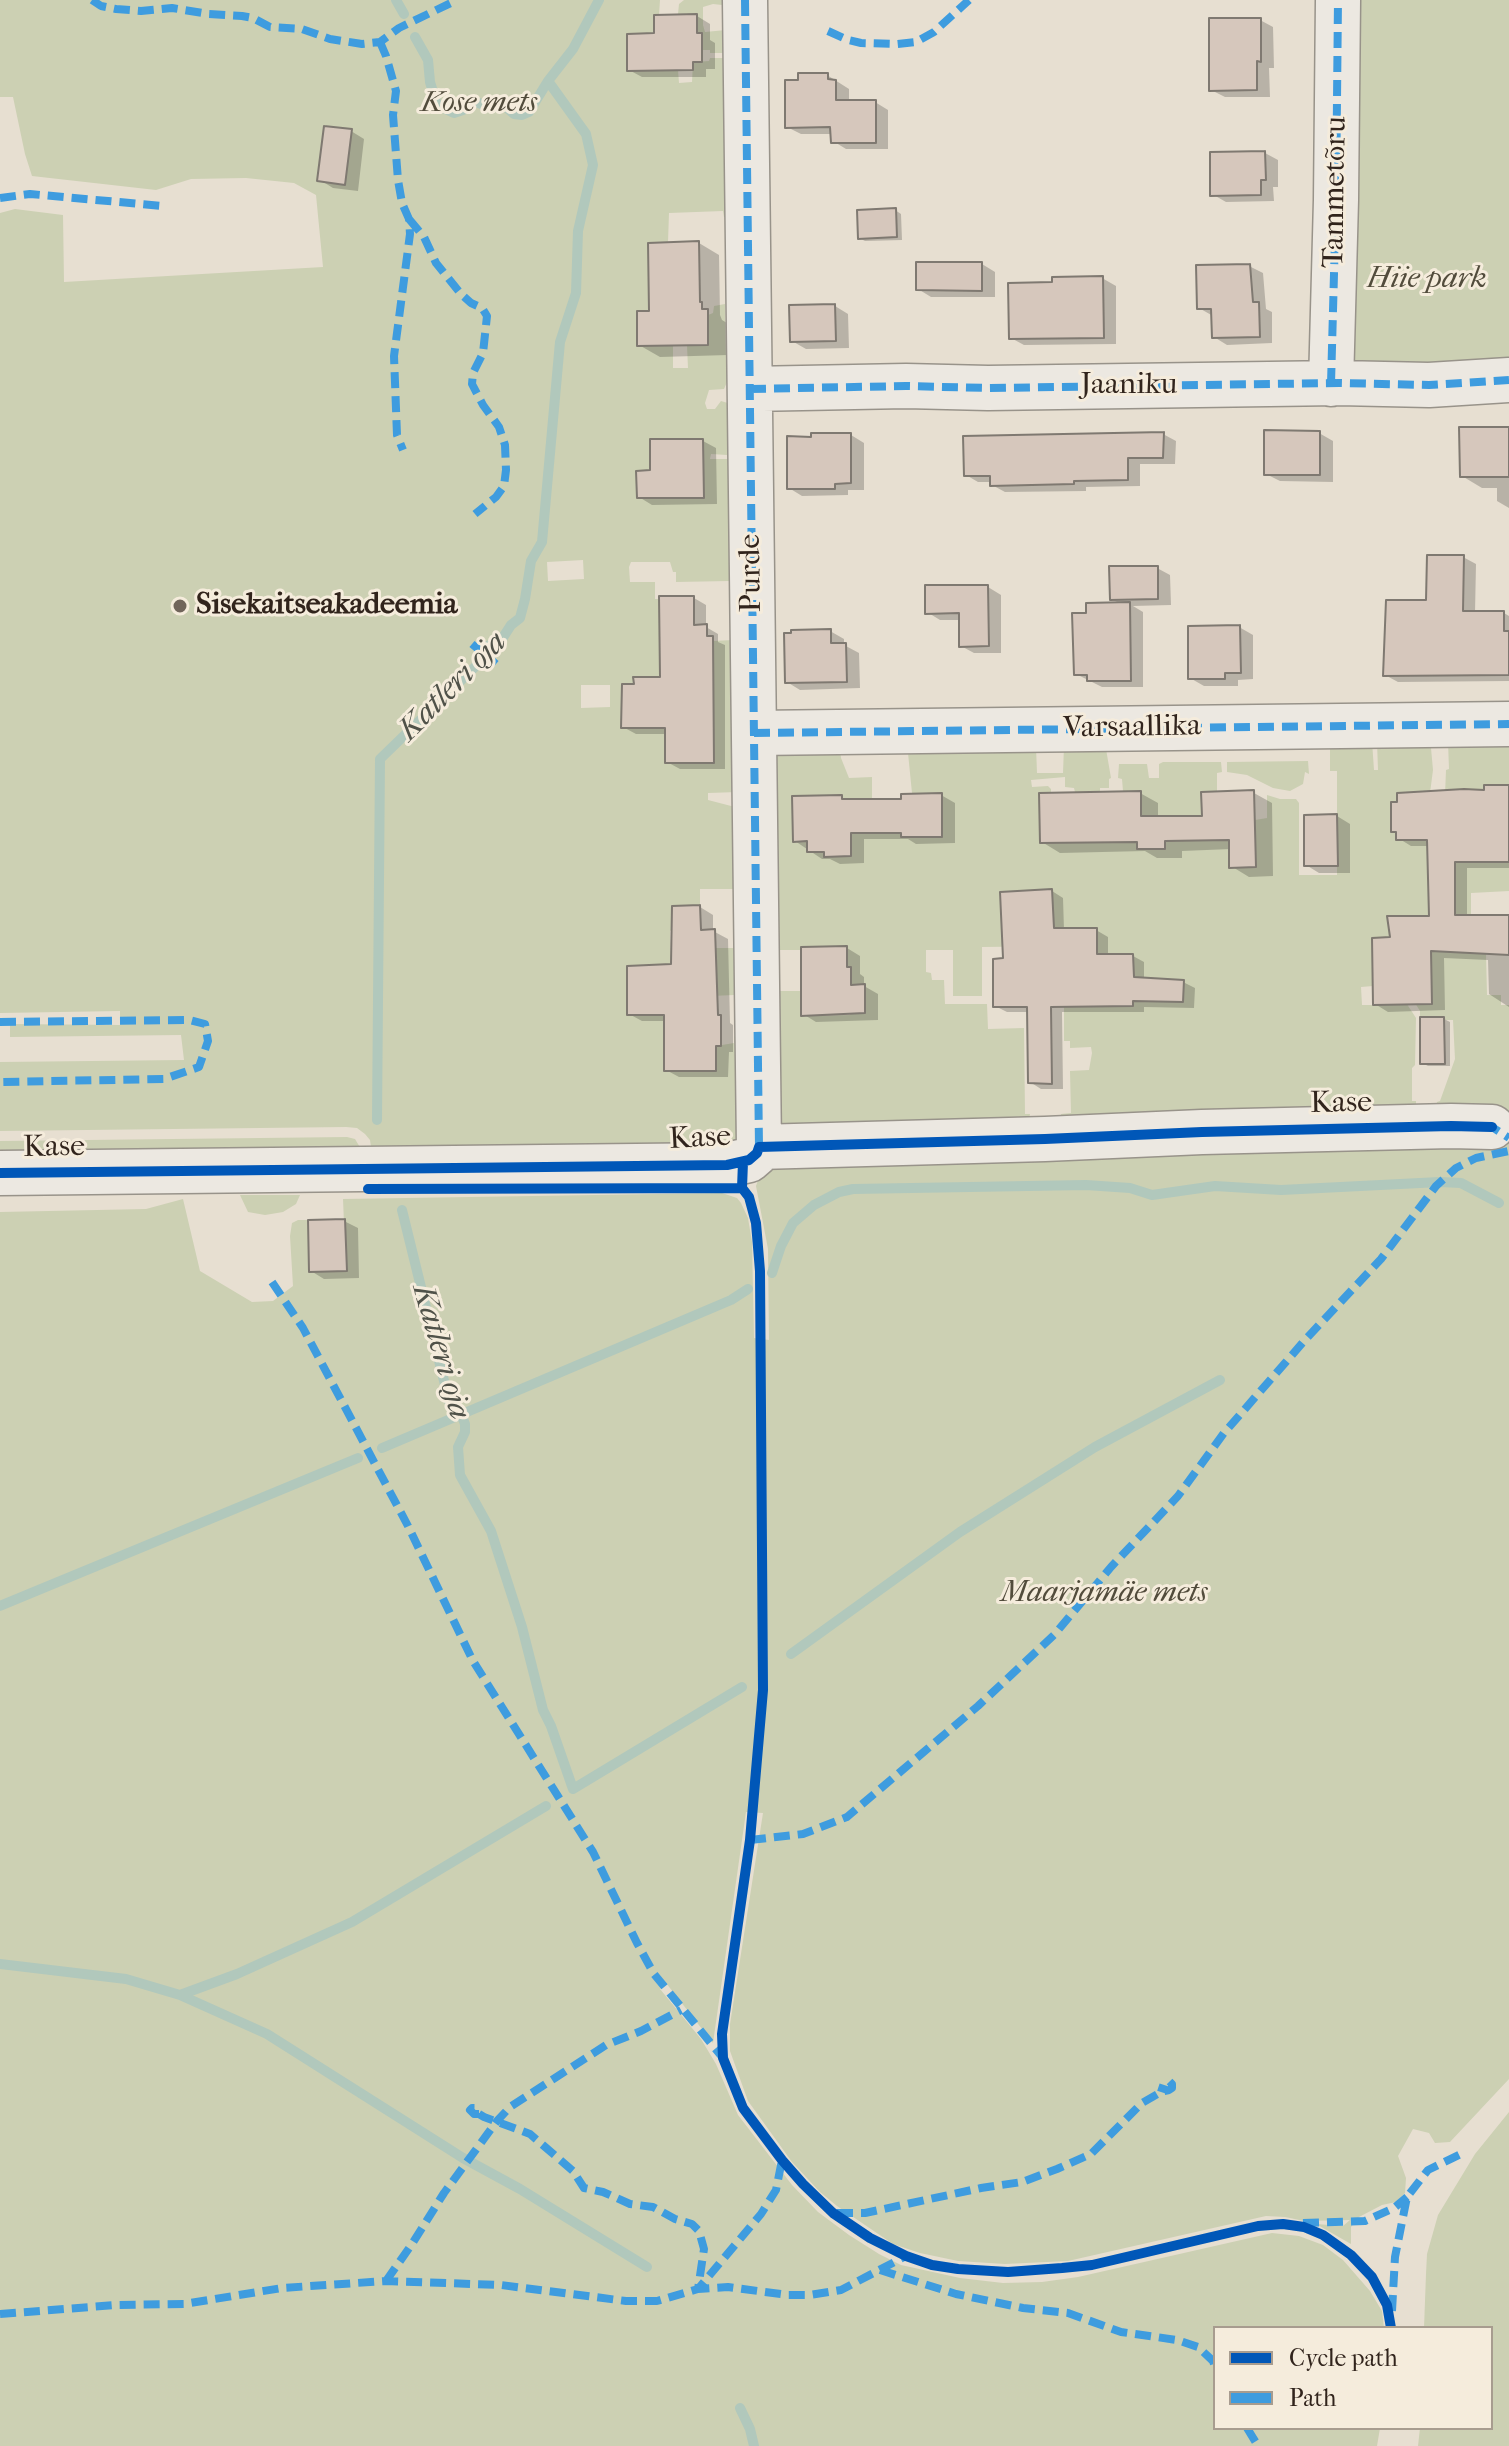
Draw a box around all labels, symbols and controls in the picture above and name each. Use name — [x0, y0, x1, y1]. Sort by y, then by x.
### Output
park label: Kose mets — [421, 86, 537, 122]
street label: Tammetõru — [1317, 116, 1355, 268]
park label: Hiie park — [1367, 262, 1487, 298]
street label: Jaaniku — [1080, 368, 1178, 404]
street label: Purde — [733, 533, 771, 613]
place label: Sisekaitseakadeemia — [196, 588, 457, 624]
marker: Sisekaitseakadeemia — [171, 597, 189, 615]
water label: Katleri oja — [390, 624, 516, 750]
street label: Varsaallika — [1063, 709, 1201, 747]
street label: Kase — [1310, 1085, 1372, 1123]
street label: Kase — [668, 1119, 732, 1159]
street label: Kase — [23, 1129, 85, 1167]
water label: Katleri oja — [402, 1280, 478, 1424]
park label: Maarjamäe mets — [1001, 1576, 1207, 1612]
legend — [1213, 2326, 1493, 2430]
text: Cycle path — [1289, 2344, 1398, 2372]
text: Path — [1289, 2384, 1336, 2412]

